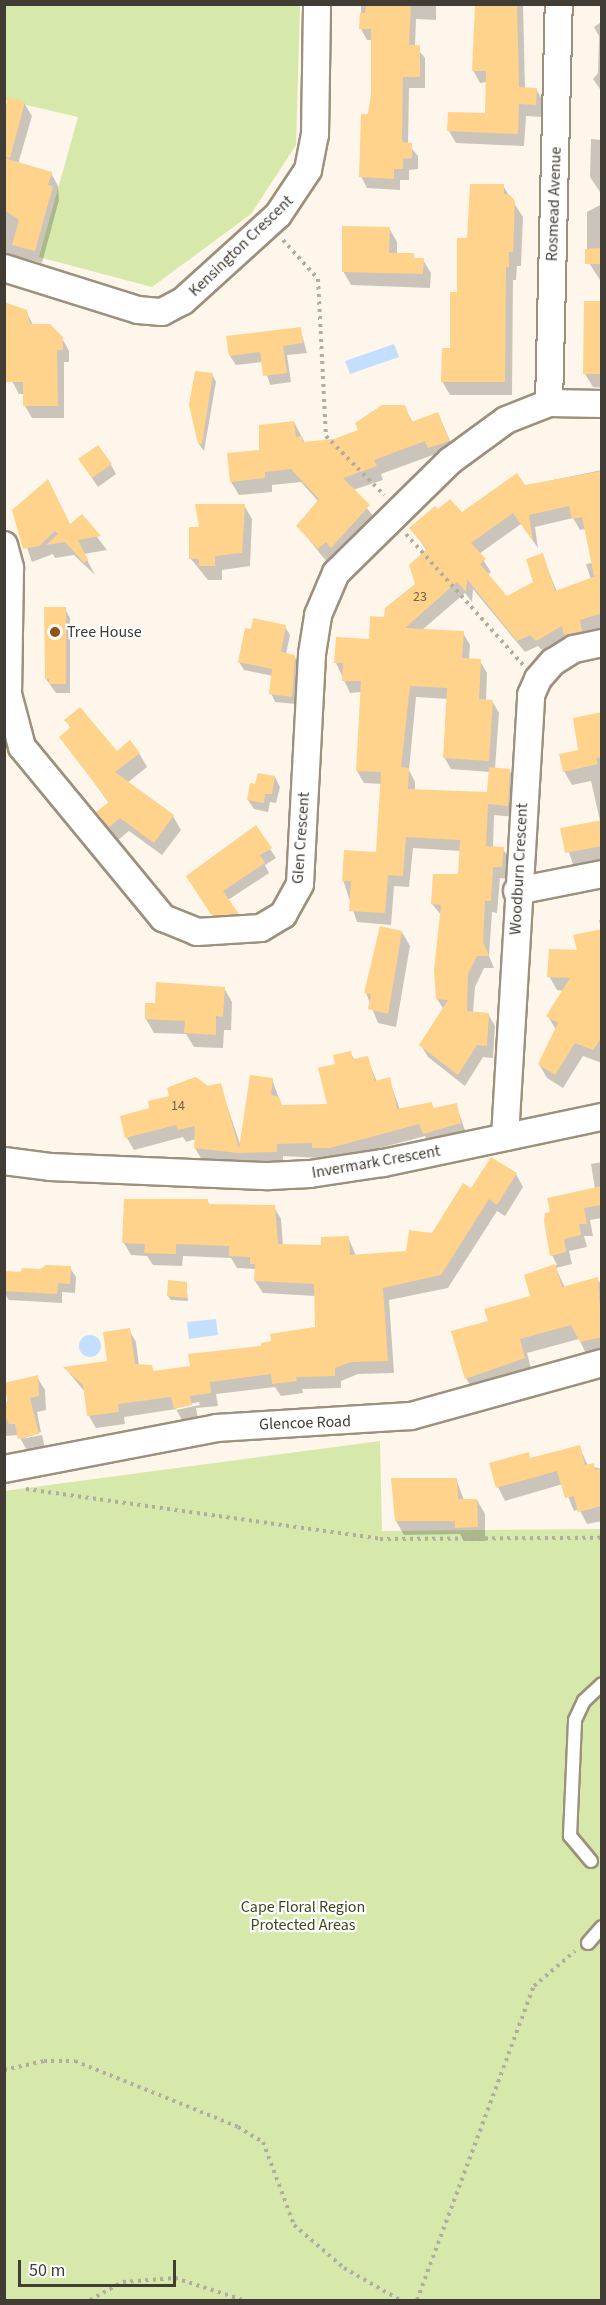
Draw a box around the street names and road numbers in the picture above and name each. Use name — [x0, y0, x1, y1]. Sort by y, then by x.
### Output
street label: Rosmead Avenue — [542, 146, 566, 262]
street label: Kensington Crescent — [185, 191, 297, 301]
street label: Glen Crescent — [288, 791, 314, 885]
street label: Woodburn Crescent — [506, 803, 532, 935]
street label: Invermark Crescent — [310, 1141, 442, 1183]
street label: Glencoe Road — [259, 1412, 351, 1434]

